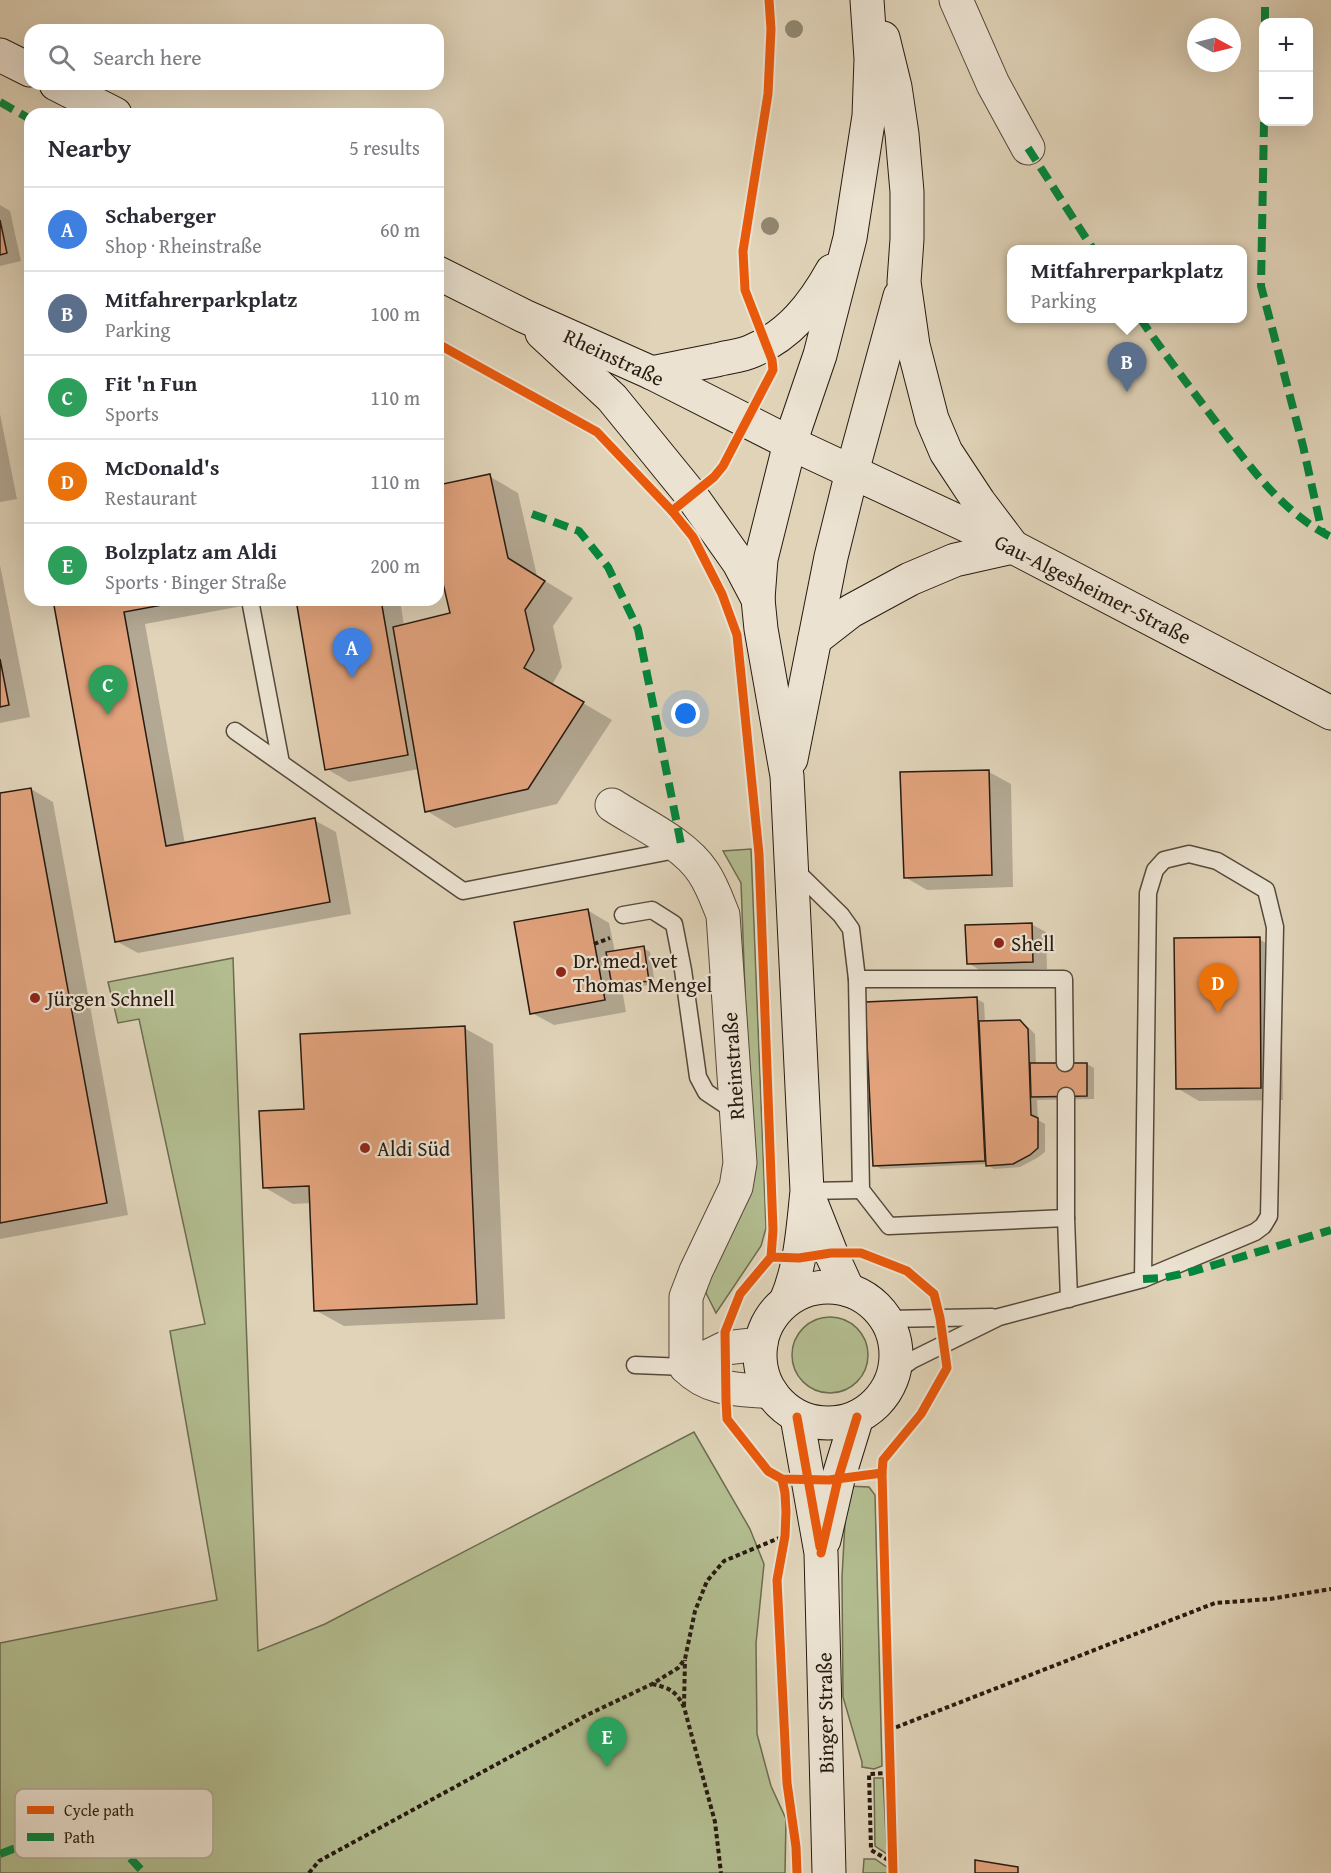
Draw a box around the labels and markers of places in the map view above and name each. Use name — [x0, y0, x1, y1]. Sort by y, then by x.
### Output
pin: B — [1108, 342, 1146, 392]
pin: A — [332, 628, 372, 678]
pin: C — [88, 666, 128, 715]
place label: Shell — [1011, 928, 1055, 959]
marker: Shell — [992, 936, 1006, 950]
place label: Dr. med. vet Thomas Mengel — [573, 945, 712, 1000]
pin: D — [1198, 964, 1238, 1013]
marker: Dr. med. vet Thomas Mengel — [554, 965, 568, 979]
place label: Jürgen Schnell — [44, 983, 175, 1014]
marker: Jürgen Schnell — [28, 991, 42, 1005]
place label: Aldi Süd — [377, 1133, 451, 1164]
marker: Aldi Süd — [358, 1141, 372, 1155]
pin: E — [588, 1718, 626, 1767]

